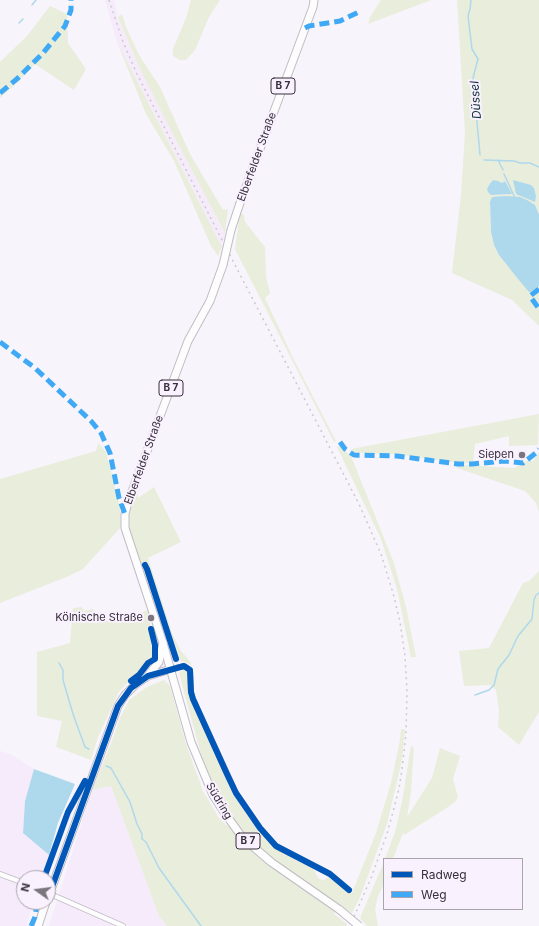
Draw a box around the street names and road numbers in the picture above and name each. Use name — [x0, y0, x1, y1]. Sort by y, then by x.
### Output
road number: B 7 — [271, 78, 295, 94]
street label: Elberfelder Straße — [235, 111, 279, 203]
road number: B 7 — [159, 380, 183, 396]
street label: Elberfelder Straße — [122, 414, 166, 506]
street label: Südring — [203, 780, 235, 822]
road number: B 7 — [236, 833, 260, 849]

